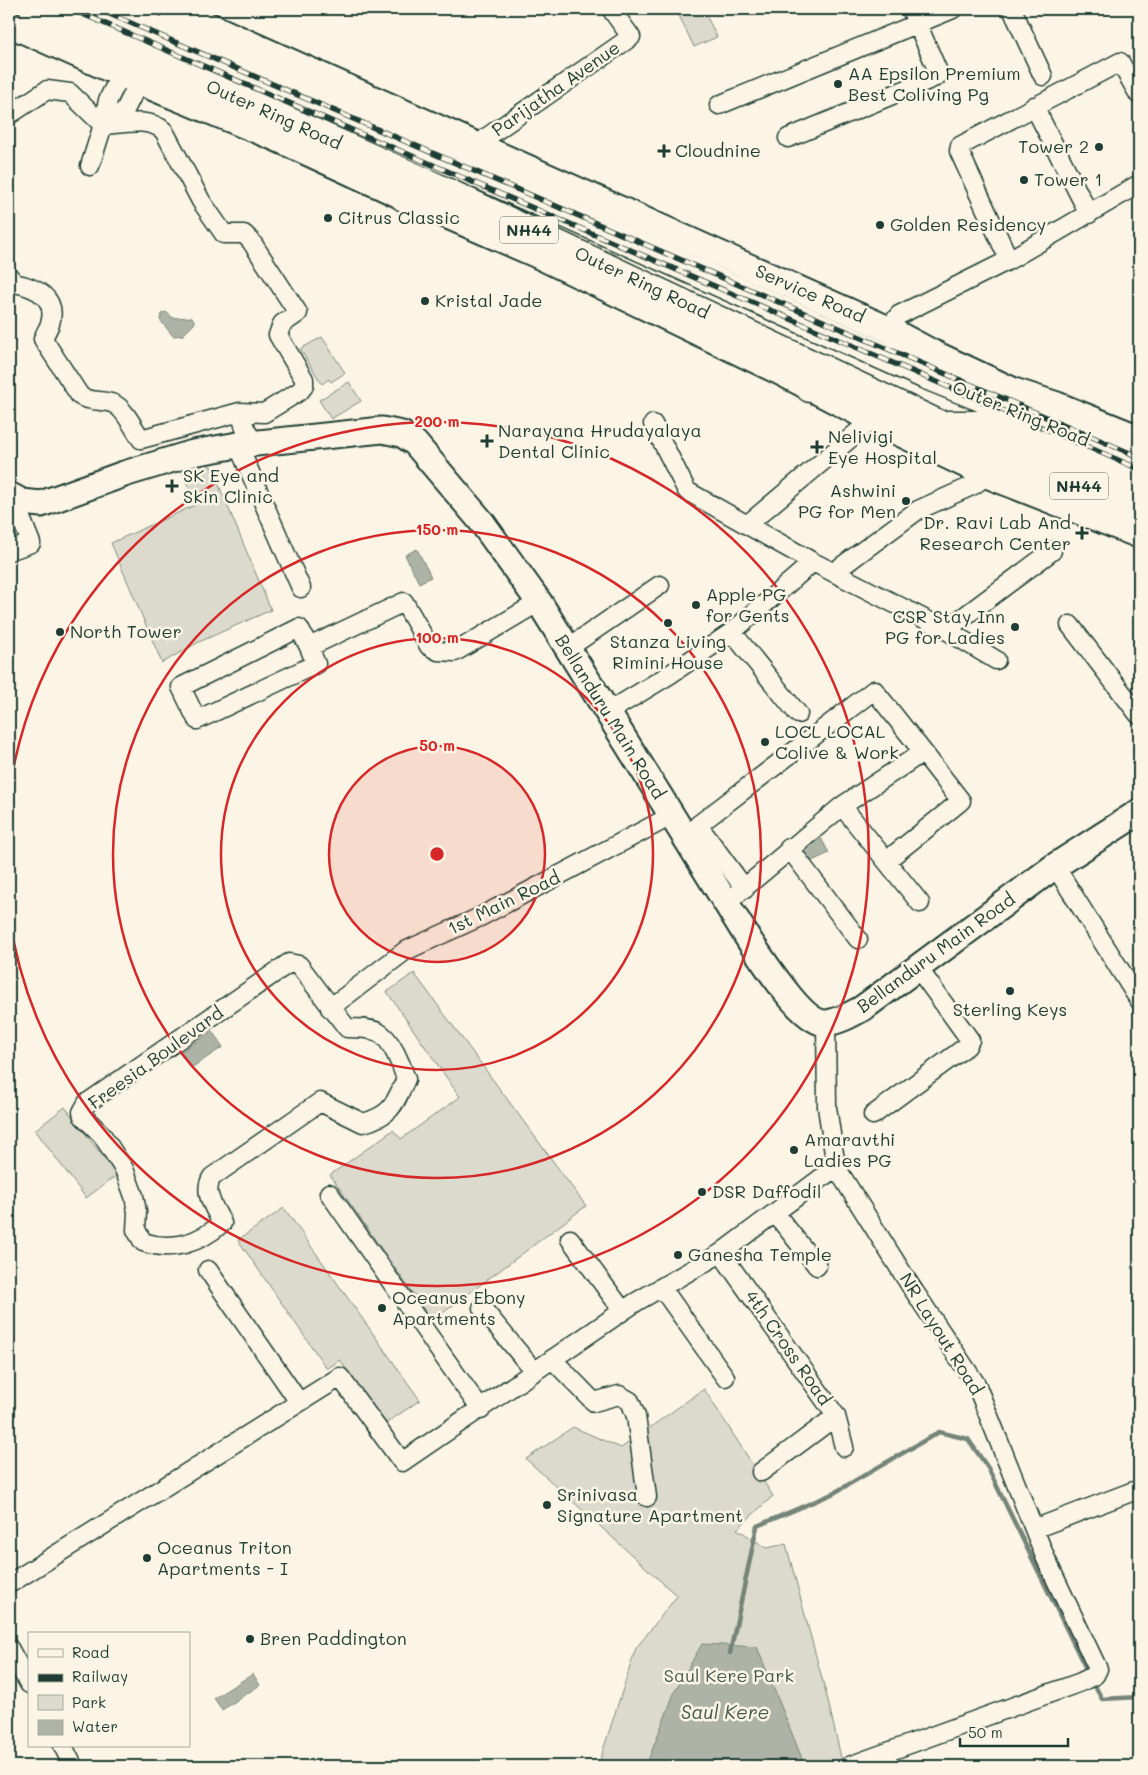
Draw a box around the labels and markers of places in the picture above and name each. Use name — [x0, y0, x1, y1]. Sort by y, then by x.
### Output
place label: AA Epsilon Premium Best Coliving Pg — [848, 61, 1021, 106]
marker: AA Epsilon Premium Best Coliving Pg — [832, 78, 844, 90]
place label: Tower 2 — [1018, 134, 1089, 158]
place label: Cloudnine — [675, 138, 761, 162]
marker: Tower 2 — [1093, 141, 1105, 153]
marker: Cloudnine — [657, 144, 671, 158]
place label: Tower 1 — [1034, 167, 1103, 191]
marker: Tower 1 — [1018, 174, 1030, 186]
place label: Citrus Classic — [338, 205, 460, 229]
marker: Citrus Classic — [322, 212, 334, 224]
place label: Golden Residency — [890, 212, 1046, 236]
marker: Golden Residency — [874, 219, 886, 231]
place label: Kristal Jade — [435, 288, 542, 312]
marker: Kristal Jade — [419, 295, 431, 307]
place label: Narayana Hrudayalaya Dental Clinic — [498, 418, 702, 463]
place label: Nelivigi Eye Hospital — [828, 424, 937, 469]
marker: Narayana Hrudayalaya Dental Clinic — [480, 434, 494, 448]
marker: Nelivigi Eye Hospital — [810, 440, 824, 454]
place label: SK Eye and Skin Clinic — [183, 463, 279, 508]
place label: Ashwini PG for Men — [798, 478, 896, 523]
marker: SK Eye and Skin Clinic — [165, 479, 179, 493]
marker: Ashwini PG for Men — [900, 495, 912, 507]
place label: Dr. Ravi Lab And Research Center — [920, 510, 1071, 555]
marker: Dr. Ravi Lab And Research Center — [1075, 526, 1089, 540]
place label: Apple PG for Gents — [706, 582, 790, 627]
marker: Apple PG for Gents — [690, 599, 702, 611]
place label: CSR Stay Inn PG for Ladies — [885, 604, 1005, 649]
marker: Stanza Living Rimini House — [662, 617, 674, 629]
place label: North Tower — [70, 619, 182, 643]
marker: CSR Stay Inn PG for Ladies — [1009, 621, 1021, 633]
marker: North Tower — [54, 626, 66, 638]
place label: Stanza Living Rimini House — [610, 629, 726, 674]
place label: LOCL LOCAL Colive & Work — [775, 719, 899, 764]
marker: LOCL LOCAL Colive & Work — [759, 736, 771, 748]
centre of rings — [428, 845, 446, 863]
marker: Sterling Keys — [1004, 985, 1016, 997]
place label: Sterling Keys — [953, 997, 1067, 1021]
place label: Amaravthi Ladies PG — [804, 1127, 895, 1172]
marker: Amaravthi Ladies PG — [788, 1144, 800, 1156]
place label: DSR Daffodil — [712, 1179, 822, 1203]
marker: DSR Daffodil — [696, 1186, 708, 1198]
place label: Ganesha Temple — [688, 1242, 832, 1266]
marker: Ganesha Temple — [672, 1249, 684, 1261]
place label: Oceanus Ebony Apartments — [392, 1285, 525, 1330]
marker: Oceanus Ebony Apartments — [376, 1302, 388, 1314]
place label: Srinivasa Signature Apartment — [557, 1482, 743, 1527]
marker: Srinivasa Signature Apartment — [541, 1499, 553, 1511]
place label: Oceanus Triton Apartments - I — [157, 1535, 292, 1580]
marker: Oceanus Triton Apartments - I — [141, 1552, 153, 1564]
place label: Bren Paddington — [260, 1626, 407, 1650]
marker: Bren Paddington — [244, 1633, 256, 1645]

